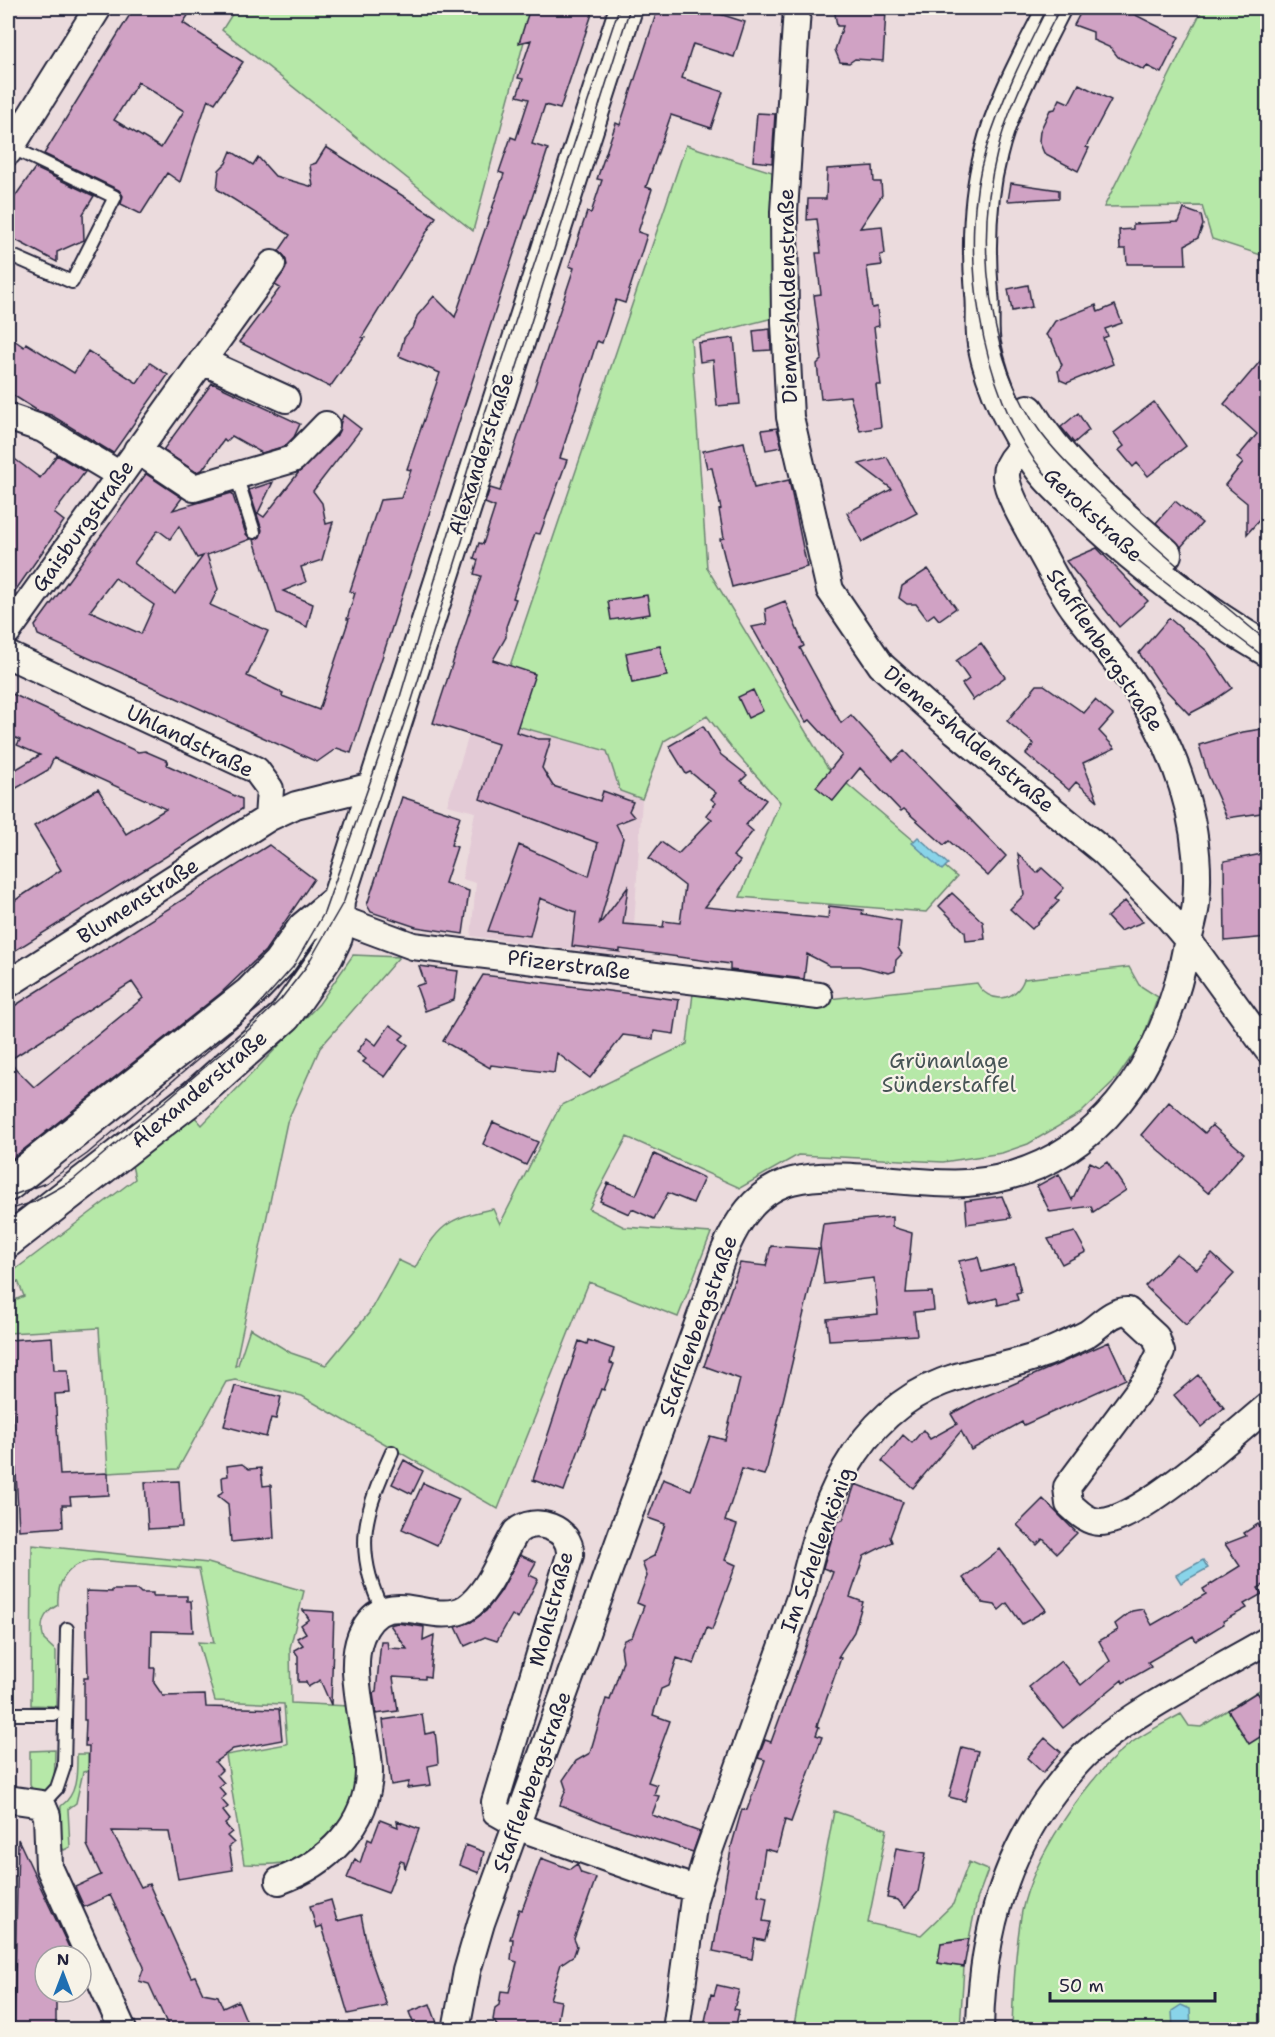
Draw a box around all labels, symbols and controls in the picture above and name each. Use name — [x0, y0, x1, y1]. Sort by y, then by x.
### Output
street label: Diemershaldenstraße — [772, 188, 804, 404]
street label: Alexanderstraße — [441, 369, 521, 539]
street label: Gaisburgstraße — [26, 454, 140, 598]
street label: Gerokstraße — [1037, 462, 1149, 568]
street label: Stafflenbergstraße — [1040, 563, 1170, 737]
street label: Diemershaldenstraße — [878, 659, 1060, 819]
street label: Uhlandstraße — [122, 698, 258, 784]
street label: Blumenstraße — [72, 851, 204, 951]
street label: Pfizerstraße — [506, 944, 632, 986]
street label: Alexanderstraße — [125, 1024, 273, 1154]
park label: Grünanlage Sünderstaffel — [882, 1047, 1017, 1099]
street label: Stafflenbergstraße — [652, 1231, 744, 1421]
street label: Im Schellenkönig — [774, 1463, 860, 1637]
street label: Mohlstraße — [522, 1548, 580, 1670]
street label: Stafflenbergstraße — [486, 1687, 578, 1877]
north arrow — [33, 1944, 93, 2004]
text: N — [57, 1949, 69, 1970]
scale bar — [1050, 1965, 1215, 2003]
text: 50 m — [1059, 1974, 1104, 1998]

